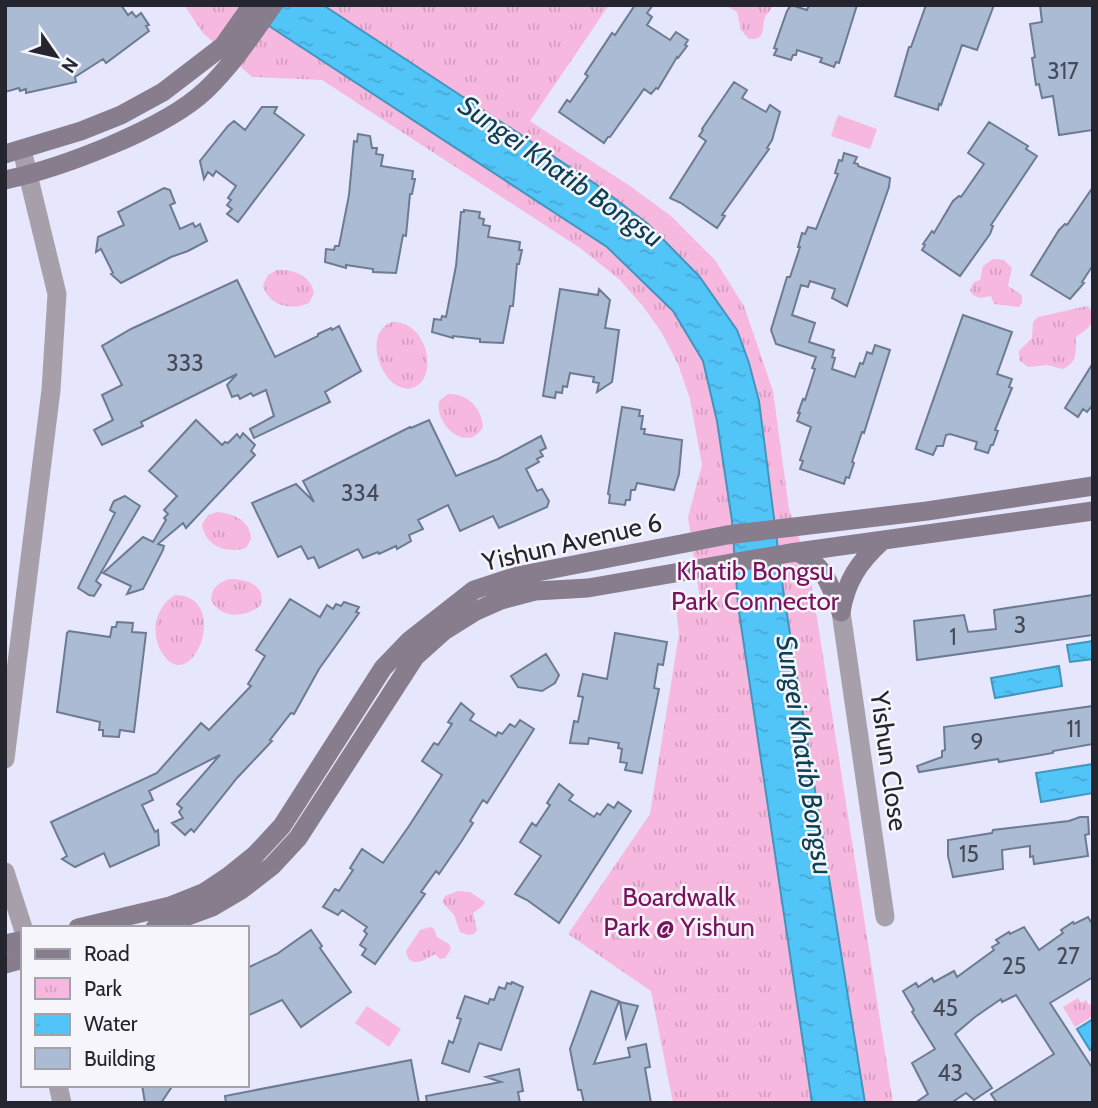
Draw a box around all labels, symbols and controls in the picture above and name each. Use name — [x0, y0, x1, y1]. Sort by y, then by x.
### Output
north arrow — [21, 21, 91, 91]
text: N — [56, 53, 83, 77]
house number: 317 — [1047, 57, 1079, 85]
water label: Sungei Khatib Bongsu — [452, 88, 670, 254]
house number: 333 — [166, 349, 204, 377]
house number: 334 — [341, 479, 379, 507]
street label: Yishun Avenue 6 — [478, 506, 665, 578]
park label: Khatib Bongsu Park Connector — [671, 555, 840, 617]
house number: 3 — [1014, 611, 1026, 639]
house number: 1 — [949, 623, 957, 651]
water label: Sungei Khatib Bongsu — [769, 633, 841, 877]
street label: Yishun Close — [863, 688, 915, 833]
house number: 11 — [1067, 715, 1082, 743]
house number: 9 — [970, 728, 984, 756]
house number: 15 — [959, 840, 979, 868]
park label: Boardwalk Park @ Yishun — [603, 881, 755, 943]
legend — [21, 926, 248, 1087]
text: Road — [84, 941, 130, 966]
house number: 27 — [1056, 942, 1080, 970]
house number: 25 — [1002, 952, 1026, 980]
text: Park — [84, 976, 122, 1001]
house number: 45 — [932, 994, 958, 1022]
text: Water — [84, 1011, 138, 1036]
text: Building — [84, 1046, 156, 1071]
house number: 43 — [937, 1059, 963, 1087]

